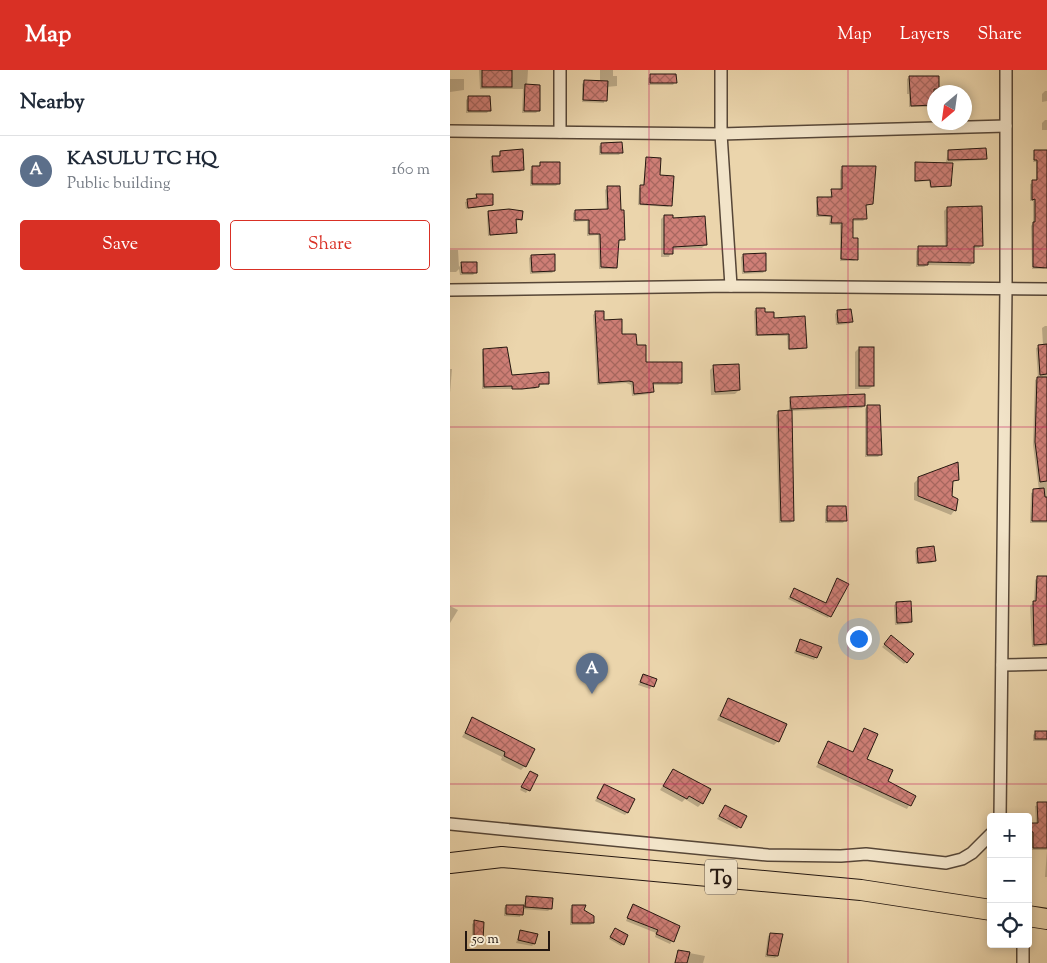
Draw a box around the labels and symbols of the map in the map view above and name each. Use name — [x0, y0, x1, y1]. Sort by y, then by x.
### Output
north arrow — [927, 85, 972, 130]
your location — [846, 626, 872, 652]
pin: A — [576, 653, 608, 694]
road number: T9 — [705, 860, 737, 894]
scale bar — [465, 928, 550, 951]

